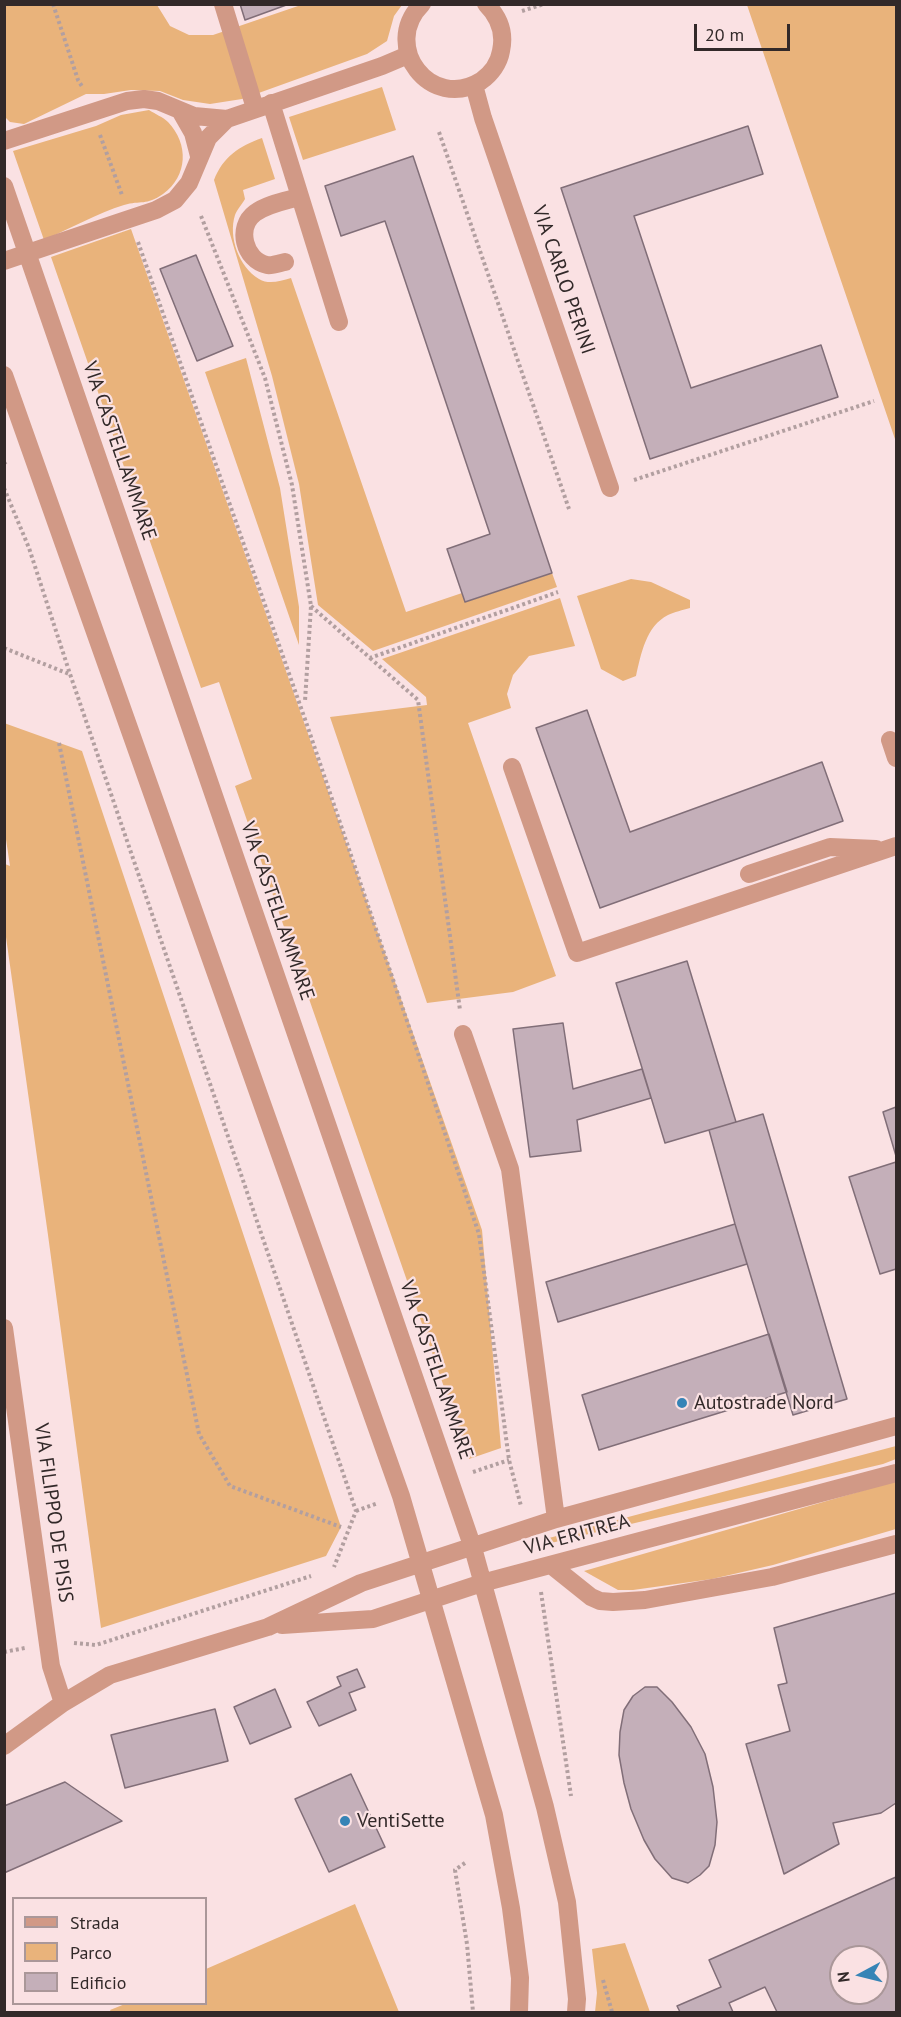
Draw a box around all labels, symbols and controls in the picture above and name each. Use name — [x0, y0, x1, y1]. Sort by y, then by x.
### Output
scale bar — [697, 12, 793, 50]
text: 20 m — [705, 23, 744, 46]
street label: VIA CARLO PERINI — [526, 203, 600, 357]
street label: VIA CASTELLAMMARE — [77, 358, 161, 544]
street label: VIA CASTELLAMMARE — [235, 818, 319, 1004]
street label: VIA CASTELLAMMARE — [394, 1277, 478, 1463]
place label: Autostrade Nord — [694, 1391, 834, 1415]
marker: Autostrade Nord — [675, 1396, 689, 1410]
street label: VIA FILIPPO DE PISIS — [29, 1422, 77, 1604]
street label: VIA ERITREA — [522, 1509, 632, 1561]
place label: VentiSette — [357, 1809, 445, 1833]
marker: VentiSette — [338, 1814, 352, 1828]
legend — [12, 1897, 207, 2005]
text: Strada — [70, 1911, 119, 1934]
text: Parco — [70, 1941, 112, 1964]
north arrow — [829, 1945, 889, 2005]
text: Edificio — [70, 1971, 126, 1994]
text: N — [833, 1971, 854, 1983]

